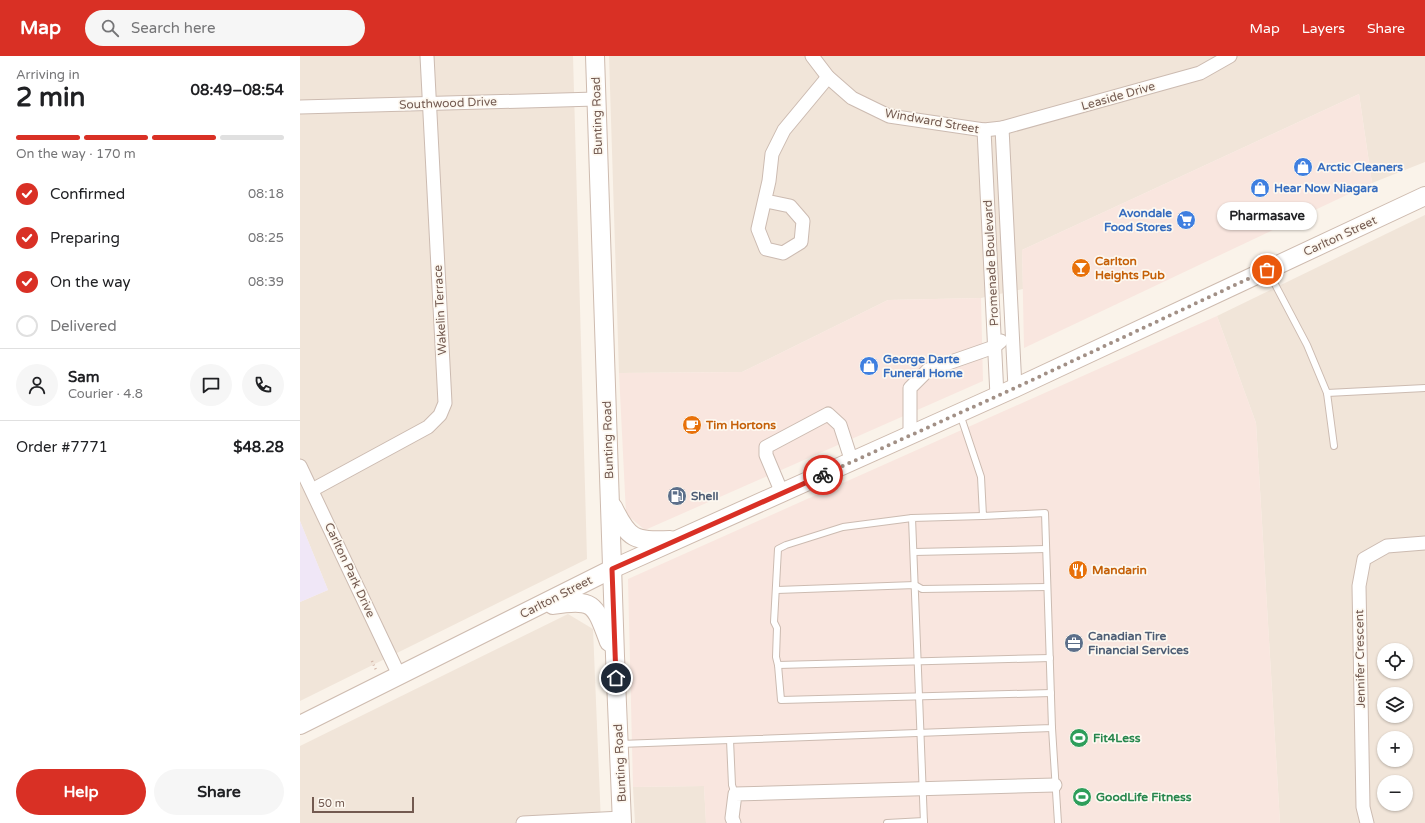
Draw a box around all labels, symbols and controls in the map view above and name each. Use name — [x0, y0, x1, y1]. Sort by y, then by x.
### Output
search box — [85, 10, 365, 46]
text: Map — [20, 17, 61, 39]
icon: search — [99, 17, 121, 39]
text: Search here — [131, 19, 215, 37]
text: Map — [1250, 20, 1280, 37]
text: Layers — [1302, 20, 1345, 37]
text: Share — [1367, 20, 1405, 37]
text: Arriving in — [16, 67, 80, 83]
street label: Bunting Road — [589, 77, 605, 155]
street label: Leaside Drive — [1079, 79, 1157, 113]
text: 08:49–08:54 — [191, 81, 284, 99]
text: 2 min — [16, 82, 85, 113]
street label: Southwood Drive — [399, 94, 497, 112]
street label: Windward Street — [884, 106, 981, 136]
text: On the way · 170 m — [16, 146, 136, 162]
shop icon: Arctic Cleaners — [1292, 156, 1314, 178]
place label: Arctic Cleaners — [1317, 160, 1403, 174]
shop icon: Hear Now Niagara — [1249, 177, 1271, 199]
place label: Hear Now Niagara — [1274, 181, 1379, 196]
icon: check — [16, 183, 38, 205]
text: Confirmed — [50, 185, 125, 203]
text: 08:18 — [248, 186, 284, 202]
street label: Promenade Boulevard — [981, 199, 1001, 327]
callout: Pharmasave — [1217, 202, 1317, 230]
place label: Avondale Food Stores — [1104, 206, 1172, 234]
text: Pharmasave — [1229, 208, 1305, 224]
supermarket icon: Avondale Food Stores — [1175, 209, 1197, 231]
street label: Carlton Street — [1301, 213, 1379, 259]
icon: check — [16, 227, 38, 249]
text: Preparing — [50, 229, 120, 247]
text: 08:25 — [248, 230, 284, 246]
pin — [1250, 253, 1284, 287]
place label: Carlton Heights Pub — [1095, 254, 1165, 283]
bar icon: Carlton Heights Pub — [1070, 257, 1092, 279]
icon: bag — [1256, 259, 1278, 281]
street label: Wakelin Terrace — [431, 264, 449, 356]
icon: check — [16, 271, 38, 293]
text: On the way — [50, 273, 130, 291]
text: 08:39 — [248, 274, 284, 290]
text: Delivered — [50, 317, 117, 335]
place label: George Darte Funeral Home — [883, 352, 963, 380]
shop icon: George Darte Funeral Home — [858, 355, 880, 377]
button: person — [16, 364, 58, 406]
button: chat — [190, 364, 232, 406]
button: phone — [242, 364, 284, 406]
text: Sam — [68, 368, 99, 386]
text: Courier · 4.8 — [68, 386, 143, 402]
street label: Bunting Road — [600, 401, 616, 479]
cafe icon: Tim Hortons — [681, 414, 703, 436]
place label: Tim Hortons — [705, 418, 776, 432]
text: Order #7771 — [16, 438, 108, 456]
text: $48.28 — [233, 438, 284, 456]
courier — [803, 455, 843, 495]
icon: bike — [812, 464, 834, 486]
fuel station icon: Shell — [666, 485, 688, 507]
place label: Shell — [691, 489, 718, 503]
street label: Carlton Park Drive — [322, 520, 378, 620]
restaurant icon: Mandarin — [1067, 559, 1089, 581]
place label: Mandarin — [1092, 563, 1147, 577]
street label: Carlton Street — [518, 573, 595, 621]
street label: Jennifer Crescent — [1352, 609, 1368, 709]
place label: Canadian Tire Financial Services — [1088, 629, 1189, 657]
office icon: Canadian Tire Financial Services — [1063, 632, 1085, 654]
map controls — [1377, 643, 1413, 811]
button: locate — [1377, 643, 1413, 679]
pin — [599, 661, 633, 695]
icon: home — [605, 667, 627, 689]
button: layers — [1377, 687, 1413, 723]
street label: Bunting Road — [611, 723, 629, 803]
sports icon: Fit4Less — [1068, 727, 1090, 749]
place label: Fit4Less — [1093, 731, 1141, 745]
button: + — [1377, 731, 1413, 767]
button: Help — [16, 769, 146, 815]
button: Share — [154, 769, 284, 815]
button: − — [1377, 775, 1413, 811]
sports icon: GoodLife Fitness — [1071, 786, 1093, 808]
place label: GoodLife Fitness — [1096, 790, 1192, 804]
scale bar — [312, 795, 414, 814]
text: 50 m — [318, 797, 345, 810]

